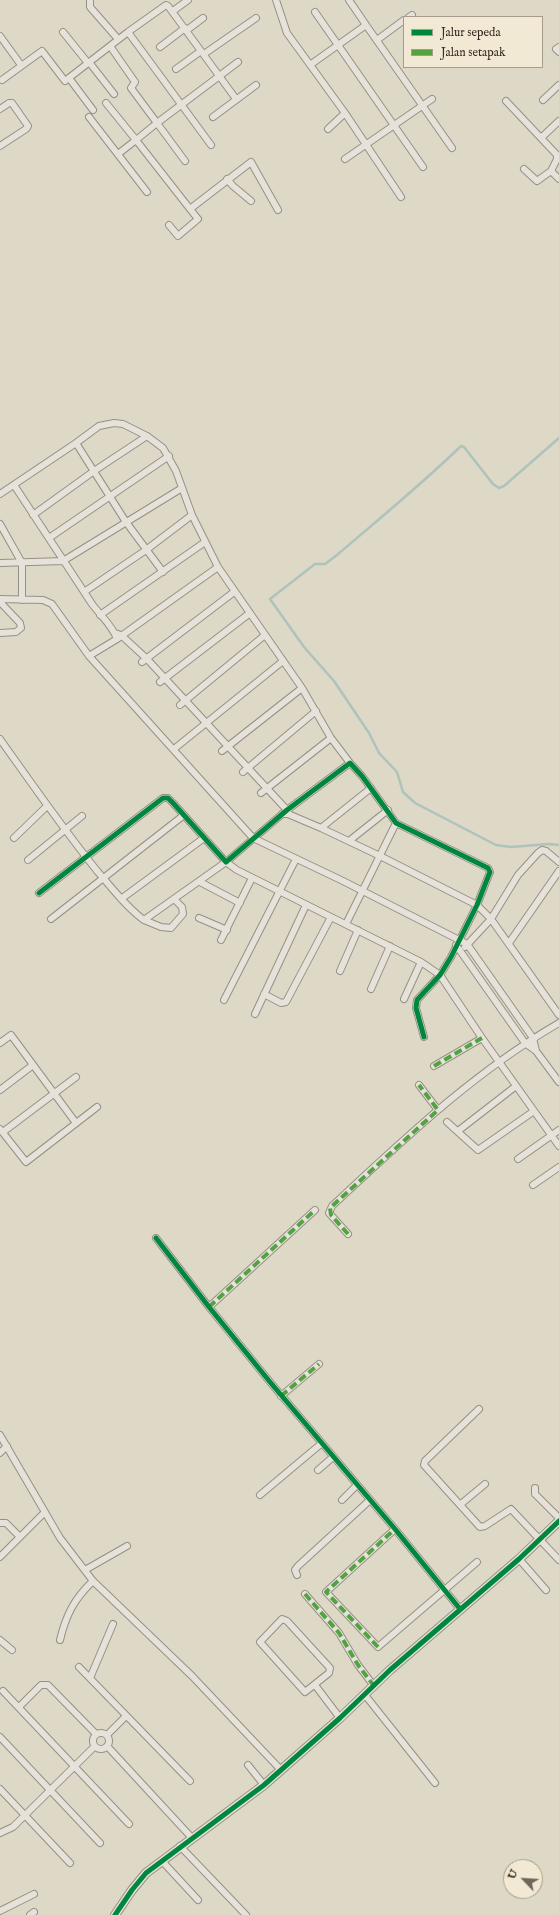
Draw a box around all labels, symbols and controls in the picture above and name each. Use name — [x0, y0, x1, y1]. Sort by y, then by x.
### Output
legend — [403, 16, 543, 68]
text: Jalur sepeda — [441, 25, 501, 40]
text: Jalan setapak — [441, 45, 505, 60]
north arrow — [503, 1859, 543, 1899]
text: U — [505, 1867, 521, 1882]

